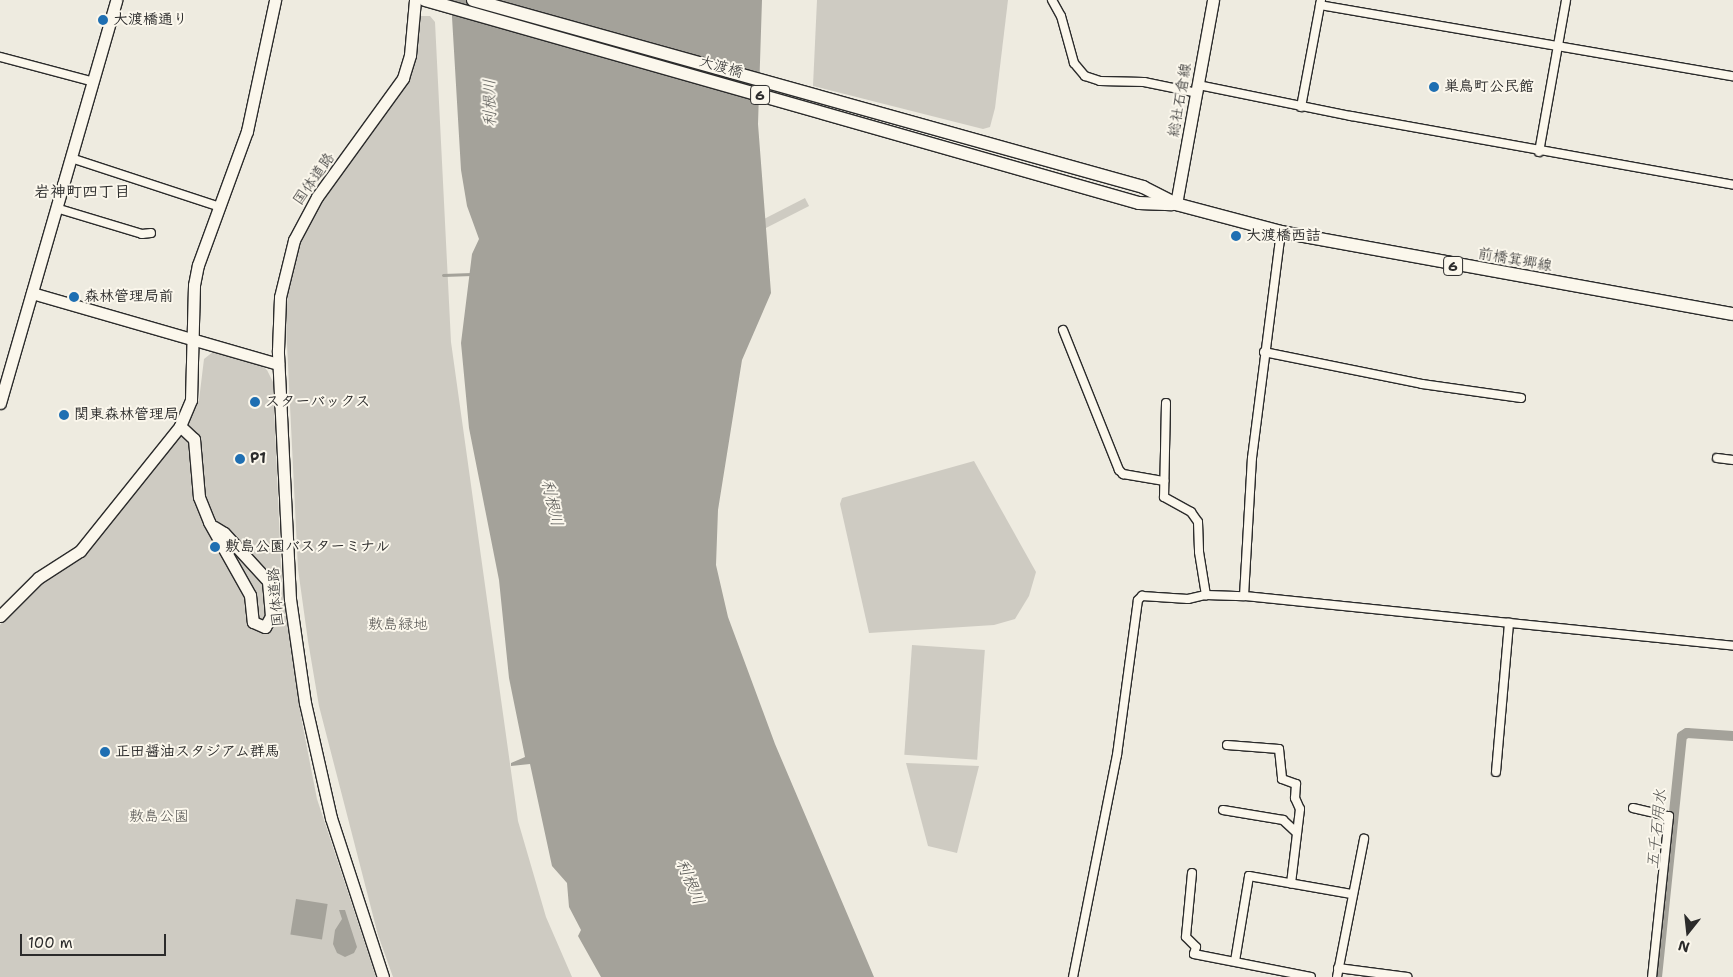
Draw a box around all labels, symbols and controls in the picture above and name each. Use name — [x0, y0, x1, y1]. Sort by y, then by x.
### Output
place label: 大渡橋通り — [113, 11, 188, 29]
marker: 大渡橋通り — [97, 14, 109, 26]
street label: 大渡橋 — [697, 52, 745, 82]
street label: 総社石倉線 — [1165, 62, 1195, 138]
place label: 巣鳥町公民館 — [1444, 78, 1534, 96]
water label: 利根川 — [480, 79, 500, 127]
marker: 巣鳥町公民館 — [1428, 81, 1440, 93]
road number: 6 — [750, 84, 770, 106]
street label: 国体道路 — [289, 149, 339, 209]
district label: 岩神町四丁目 — [34, 182, 130, 202]
place label: 大渡橋西詰 — [1246, 227, 1321, 245]
marker: 大渡橋西詰 — [1230, 230, 1242, 242]
street label: 前橋箕郷線 — [1477, 245, 1553, 275]
road number: 6 — [1443, 255, 1463, 278]
place label: 森林管理局前 — [84, 288, 174, 306]
marker: 森林管理局前 — [68, 291, 80, 303]
place label: スターバックス — [265, 393, 370, 411]
marker: スターバックス — [249, 396, 261, 408]
place label: 関東森林管理局 — [74, 406, 179, 424]
marker: 関東森林管理局 — [58, 409, 70, 421]
place label: P1 — [250, 450, 266, 468]
marker: P1 — [234, 453, 246, 465]
water label: 利根川 — [537, 477, 567, 529]
place label: 敷島公園バスターミナル — [225, 538, 390, 556]
marker: 敷島公園バスターミナル — [209, 541, 221, 553]
street label: 国体道路 — [264, 566, 288, 628]
park label: 敷島緑地 — [368, 616, 428, 634]
place label: 正田醤油スタジアム群馬 — [115, 743, 280, 761]
marker: 正田醤油スタジアム群馬 — [99, 746, 111, 758]
water label: 五千石用水 — [1643, 788, 1671, 870]
park label: 敷島公園 — [129, 808, 189, 826]
water label: 利根川 — [672, 856, 708, 908]
north arrow — [1663, 907, 1713, 957]
scale bar — [22, 924, 169, 956]
text: 100 m — [28, 933, 73, 953]
text: N — [1676, 936, 1692, 957]

